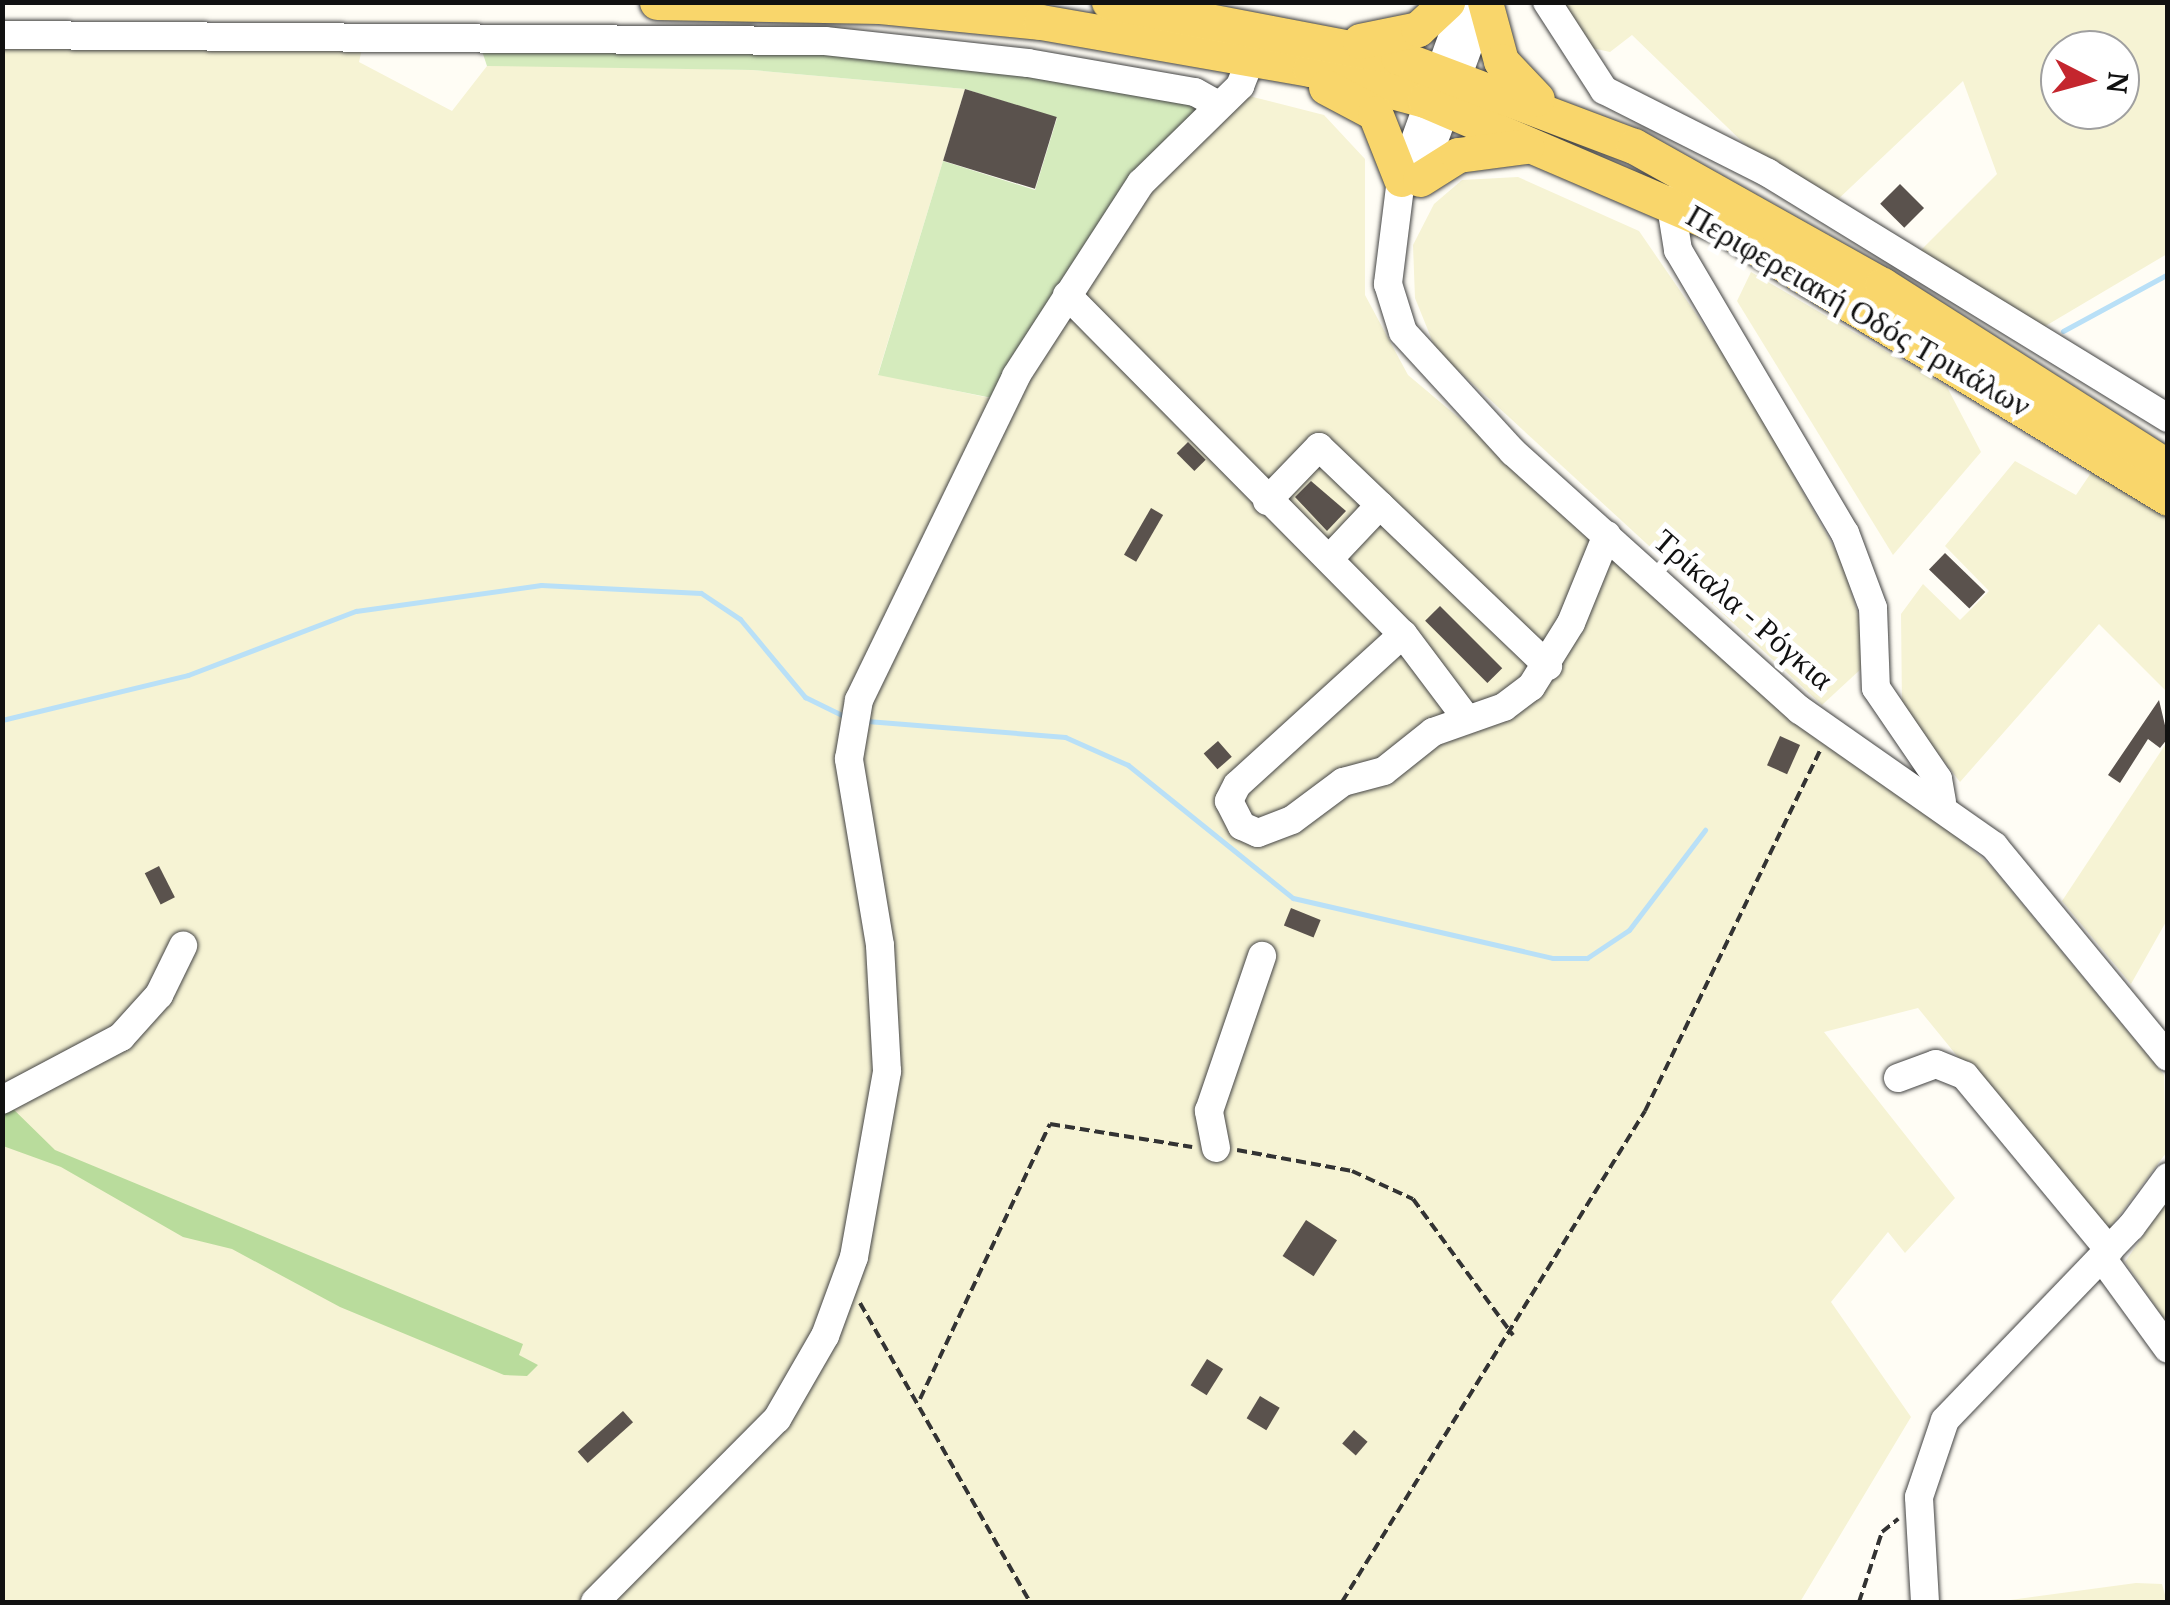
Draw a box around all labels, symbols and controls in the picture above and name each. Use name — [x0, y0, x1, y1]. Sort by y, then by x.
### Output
north arrow — [2040, 30, 2140, 130]
text: N — [2099, 70, 2138, 95]
street label: Περιφερειακή Οδός Τρικάλων — [1680, 196, 2038, 424]
street label: Τρίκαλα - Ρόγκια — [1646, 520, 1842, 698]

